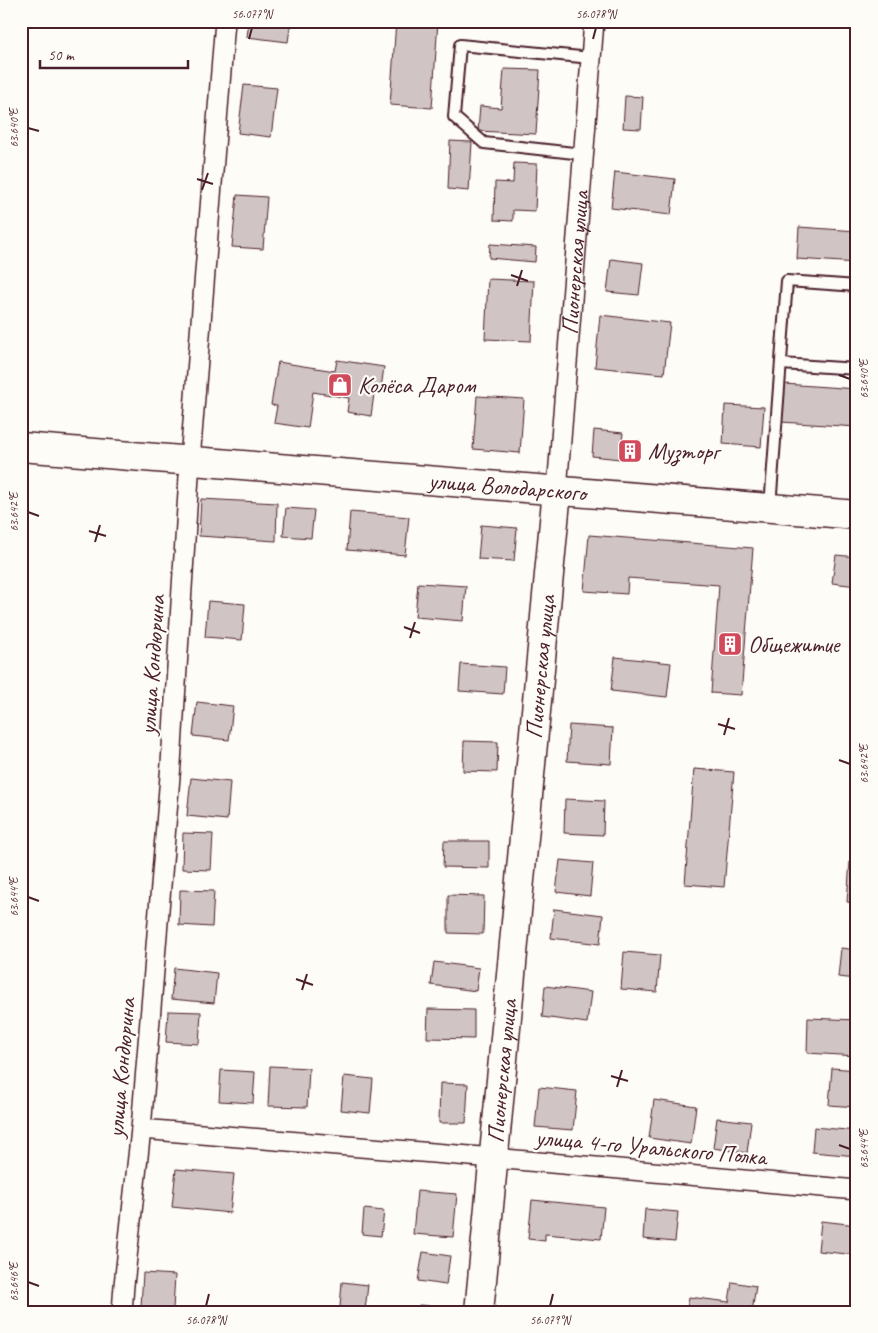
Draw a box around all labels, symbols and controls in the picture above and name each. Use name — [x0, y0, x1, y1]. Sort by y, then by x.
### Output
text: 56.077°N — [232, 6, 274, 22]
text: 56.078°N — [576, 6, 618, 22]
scale bar — [40, 38, 188, 70]
text: 50 m — [48, 46, 75, 65]
text: 63.640°E — [6, 107, 22, 148]
street label: Пионерская улица — [554, 189, 596, 336]
text: 63.640°E — [856, 358, 872, 399]
place label: Колёса Даром — [358, 370, 476, 400]
shop icon: Колёса Даром — [327, 372, 353, 398]
place label: Музторг — [648, 436, 722, 467]
building icon: Музторг — [617, 438, 643, 464]
street label: улица Володарского — [426, 465, 590, 508]
text: 63.642°E — [6, 491, 22, 532]
street label: улица Кондюрина — [132, 593, 172, 738]
street label: Пионерская улица — [518, 593, 562, 740]
place label: Общежитие — [748, 629, 842, 659]
building icon: Общежитие — [717, 631, 743, 657]
text: 63.642°E — [856, 743, 872, 784]
text: 63.644°E — [6, 876, 22, 917]
street label: улица Кондюрина — [100, 996, 142, 1141]
street label: Пионерская улица — [480, 997, 524, 1144]
street label: улица 4-го Уральского Полка — [533, 1122, 770, 1172]
text: 63.644°E — [856, 1128, 872, 1169]
text: 63.646°E — [6, 1261, 22, 1302]
text: 56.078°N — [186, 1312, 228, 1328]
text: 56.079°N — [530, 1312, 572, 1328]

